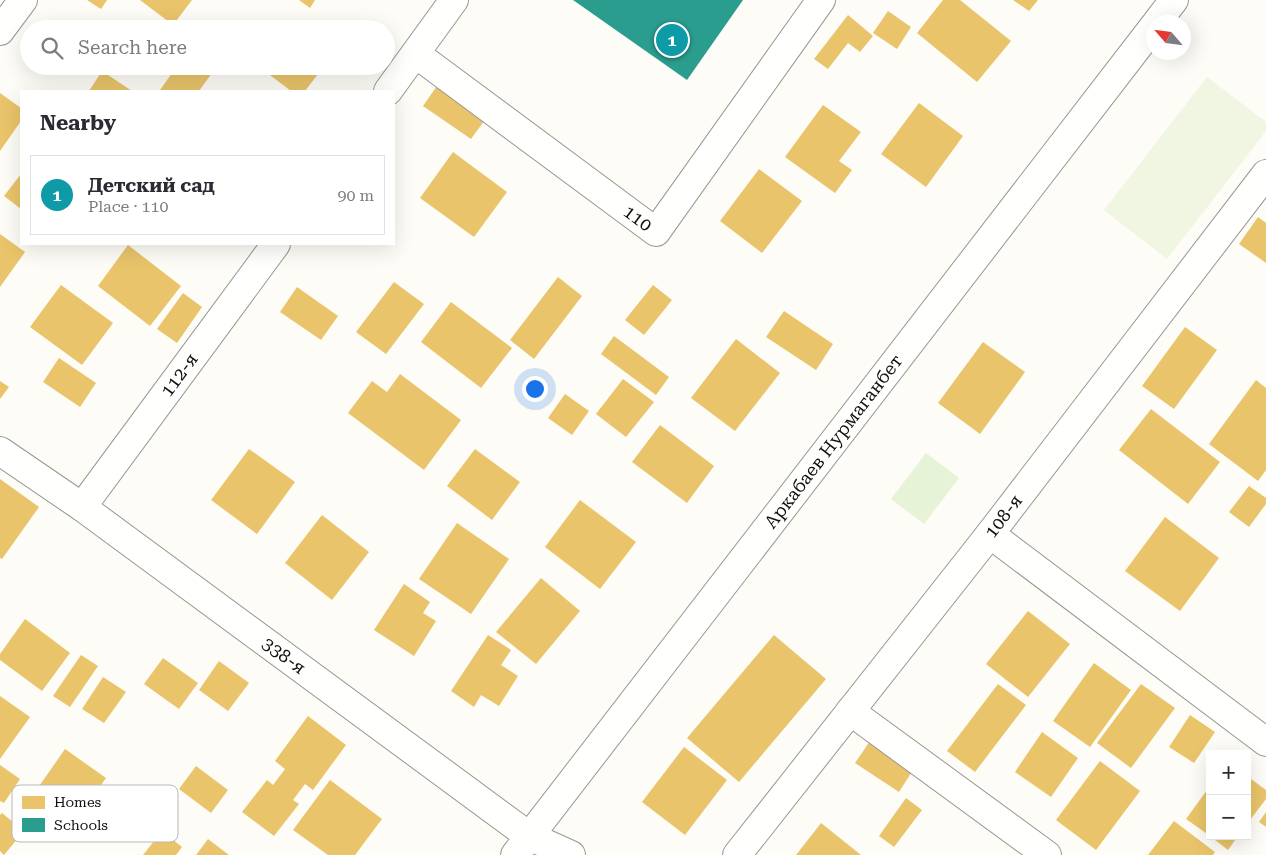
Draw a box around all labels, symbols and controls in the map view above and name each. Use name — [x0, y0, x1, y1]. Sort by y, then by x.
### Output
north arrow — [1146, 15, 1191, 60]
search box — [20, 20, 395, 75]
pin: 1 — [656, 21, 688, 59]
icon: search — [38, 34, 66, 62]
text: Search here — [78, 36, 187, 59]
text: Nearby — [40, 111, 116, 135]
text: Детский сад — [88, 174, 215, 197]
text: 1 — [53, 186, 61, 205]
text: 90 m — [337, 186, 374, 205]
text: Place · 110 — [88, 197, 168, 216]
street label: 110 — [620, 201, 656, 235]
street label: 112-я — [156, 349, 202, 400]
street label: Аркабаев Нурмаганбет — [760, 350, 907, 532]
your location — [522, 376, 548, 402]
street label: 108-я — [980, 490, 1026, 542]
street label: 338-я — [258, 632, 310, 678]
map controls — [1206, 750, 1251, 840]
button: + — [1206, 750, 1251, 795]
legend — [12, 785, 178, 842]
text: Homes — [54, 794, 102, 810]
button: − — [1206, 795, 1251, 840]
text: Schools — [54, 817, 108, 833]

